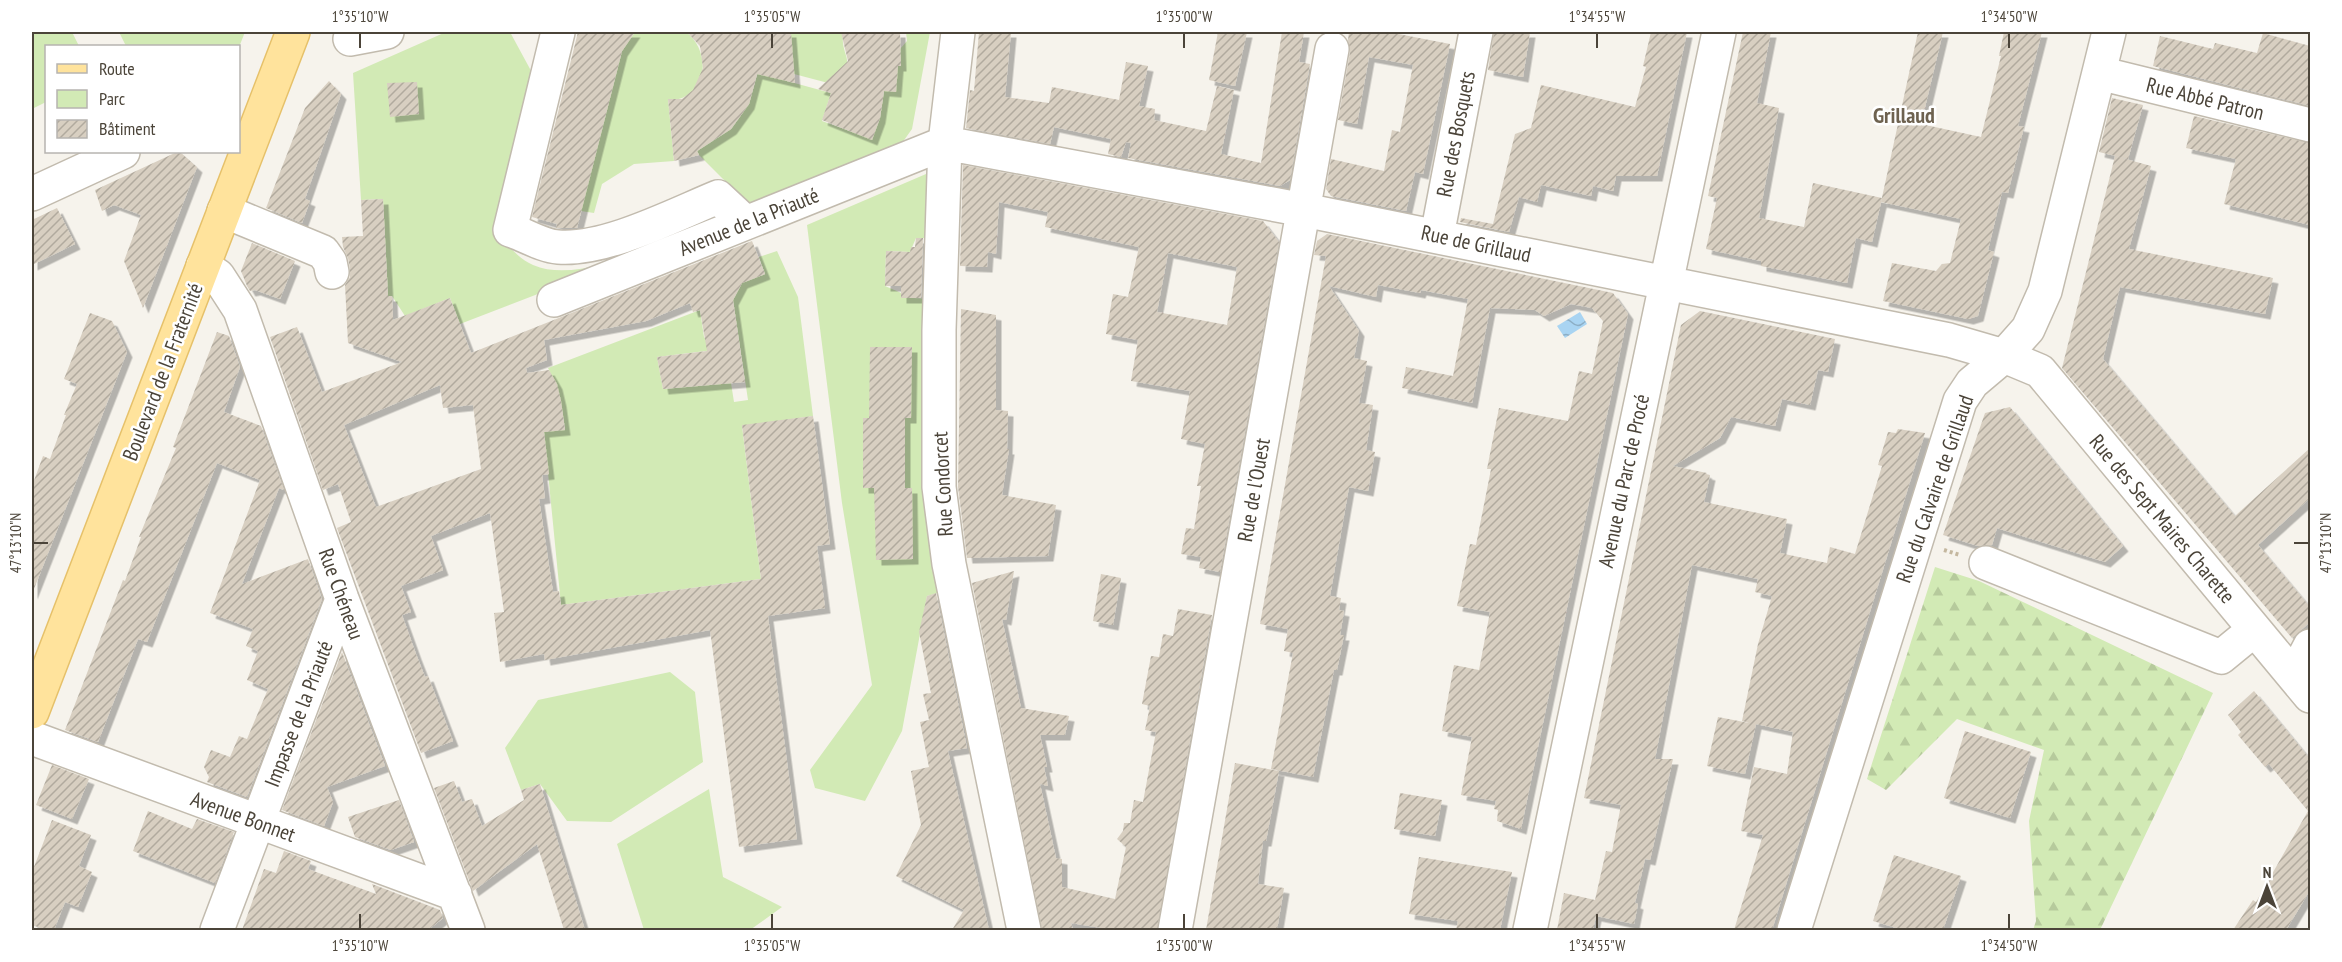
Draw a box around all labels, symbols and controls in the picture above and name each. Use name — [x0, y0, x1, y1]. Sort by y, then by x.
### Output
text: 1°35'10"W — [332, 7, 388, 26]
text: 1°35'05"W — [744, 7, 800, 26]
text: 1°35'00"W — [1156, 7, 1212, 26]
text: 1°34'55"W — [1569, 7, 1625, 26]
text: 1°34'50"W — [1981, 7, 2037, 26]
legend — [45, 45, 240, 153]
text: Route — [99, 57, 135, 80]
street label: Rue des Bosquets — [1430, 69, 1481, 199]
street label: Rue Abbé Patron — [2144, 71, 2267, 126]
text: Parc — [99, 87, 126, 110]
district label: Grillaud — [1873, 101, 1935, 129]
text: Bâtiment — [99, 117, 156, 140]
street label: Avenue de la Priauté — [675, 181, 823, 262]
street label: Rue de Grillaud — [1419, 219, 1533, 268]
street label: Boulevard de la Fraternité — [116, 279, 209, 464]
street label: Rue du Calvaire de Grillaud — [1890, 391, 1979, 586]
street label: Avenue du Parc de Procé — [1592, 392, 1655, 570]
street label: Rue des Sept Maires Charette — [2084, 429, 2241, 609]
street label: Rue Condorcet — [926, 431, 959, 537]
street label: Rue de l'Ouest — [1231, 436, 1276, 544]
text: 47°13'10"N — [6, 513, 25, 573]
text: 47°13'10"N — [2316, 513, 2335, 573]
street label: Rue Chéneau — [312, 544, 370, 643]
street label: Impasse de la Priauté — [258, 637, 339, 791]
street label: Avenue Bonnet — [187, 785, 299, 848]
north arrow — [2237, 857, 2297, 917]
text: N — [2263, 862, 2271, 882]
text: 1°35'10"W — [332, 936, 388, 955]
text: 1°35'05"W — [744, 936, 800, 955]
text: 1°35'00"W — [1156, 936, 1212, 955]
text: 1°34'55"W — [1569, 936, 1625, 955]
text: 1°34'50"W — [1981, 936, 2037, 955]

